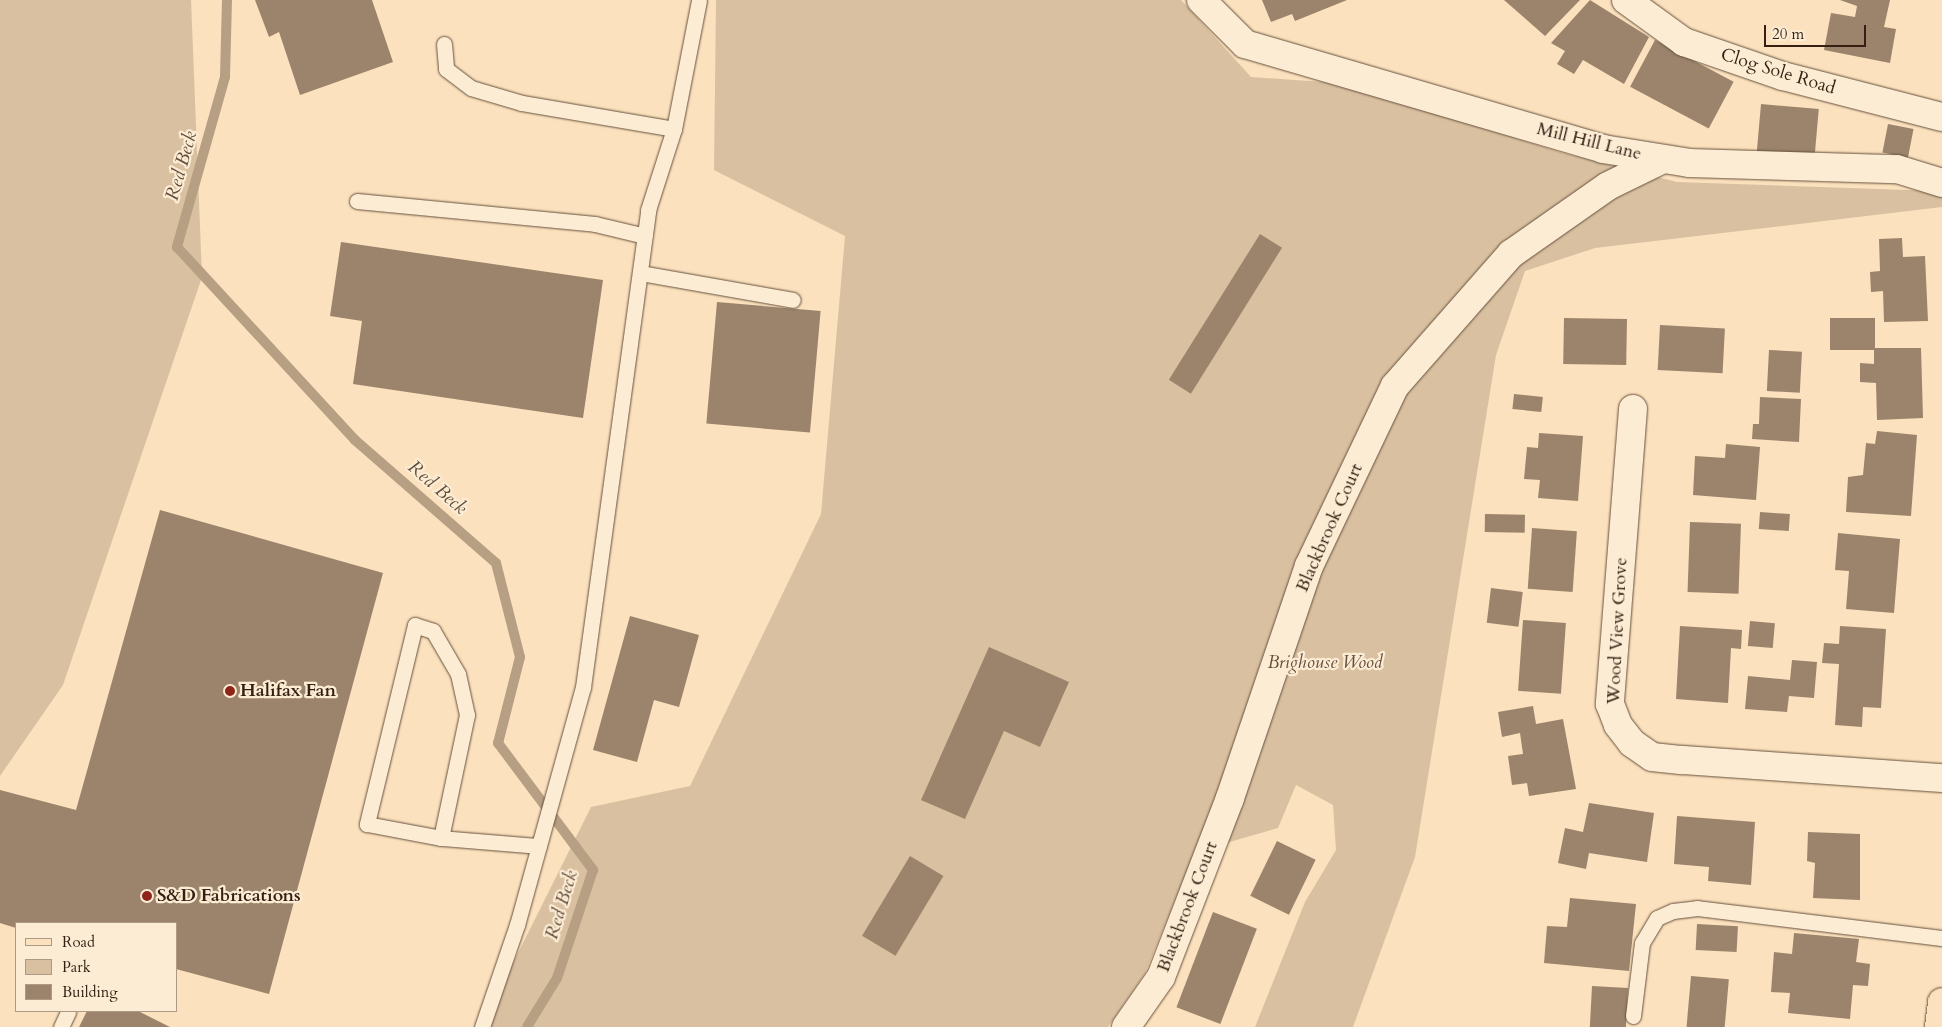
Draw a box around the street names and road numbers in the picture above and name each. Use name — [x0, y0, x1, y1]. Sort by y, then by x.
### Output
street label: Clog Sole Road — [1718, 44, 1838, 100]
street label: Mill Hill Lane — [1534, 119, 1644, 165]
street label: Blackbrook Court — [1292, 460, 1368, 596]
street label: Wood View Grove — [1603, 557, 1633, 705]
street label: Blackbrook Court — [1153, 839, 1223, 975]

